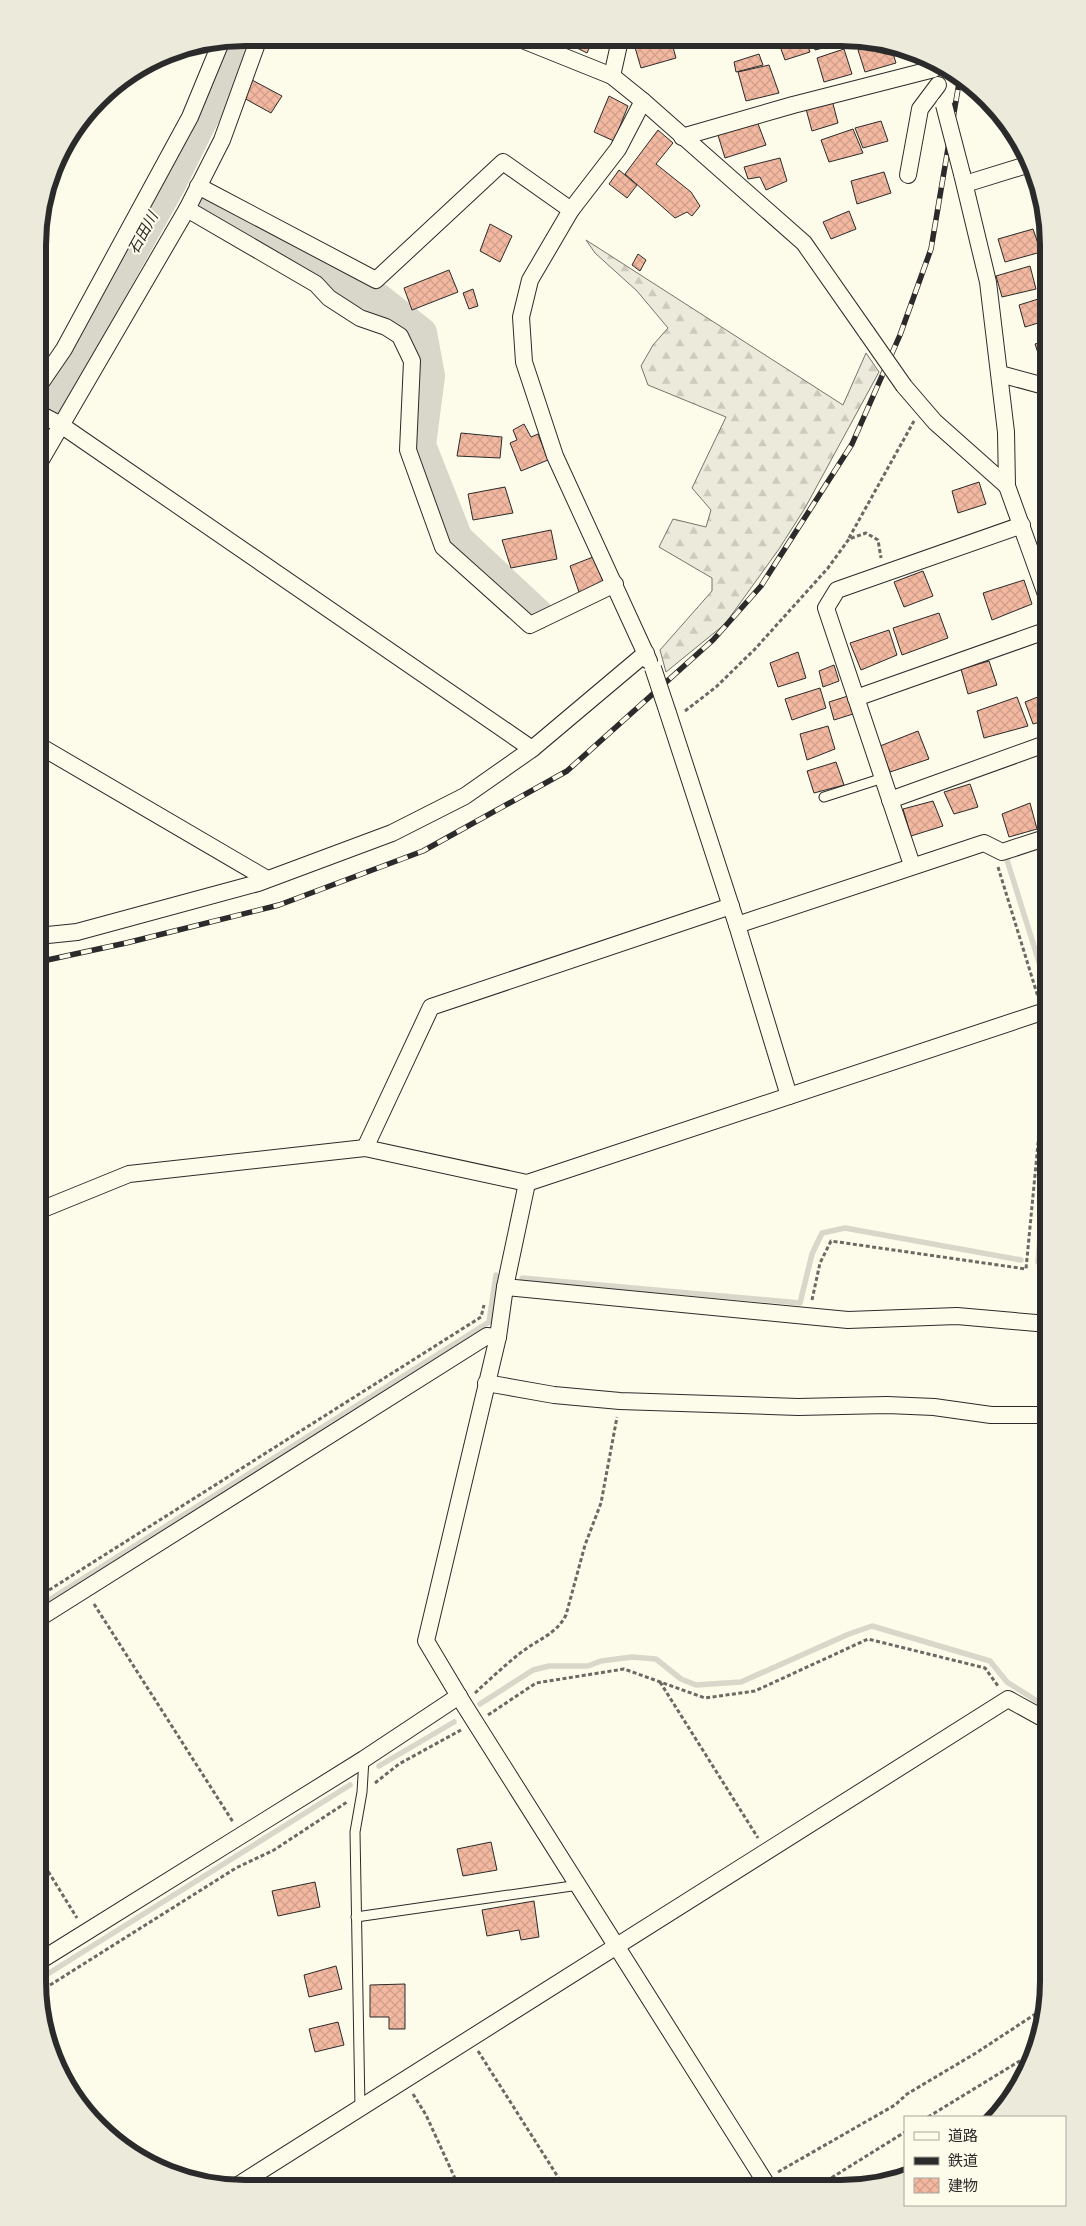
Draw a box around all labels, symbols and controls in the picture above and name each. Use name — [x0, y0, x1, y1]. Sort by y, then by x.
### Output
water label: 石田川 — [124, 207, 163, 257]
legend — [904, 2116, 1066, 2206]
text: 道路 — [948, 2127, 978, 2145]
text: 鉄道 — [948, 2152, 978, 2170]
text: 建物 — [948, 2177, 978, 2195]

